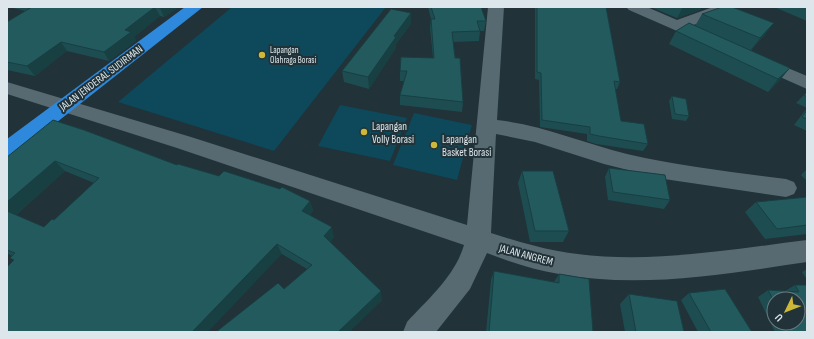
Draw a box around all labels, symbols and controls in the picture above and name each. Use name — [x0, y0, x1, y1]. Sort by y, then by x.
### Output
street label: JALAN JENDERAL SUDIRMAN — [56, 42, 145, 114]
place label: Lapangan Olahraga Borasi — [270, 45, 317, 66]
marker: Lapangan Olahraga Borasi — [257, 50, 267, 60]
place label: Lapangan Volly Borasi — [372, 120, 414, 146]
marker: Lapangan Volly Borasi — [359, 127, 369, 137]
place label: Lapangan Basket Borasi — [442, 133, 491, 159]
marker: Lapangan Basket Borasi — [429, 140, 439, 150]
street label: JALAN ANGREM — [497, 241, 554, 268]
north arrow — [766, 291, 806, 331]
text: U — [772, 311, 786, 324]

